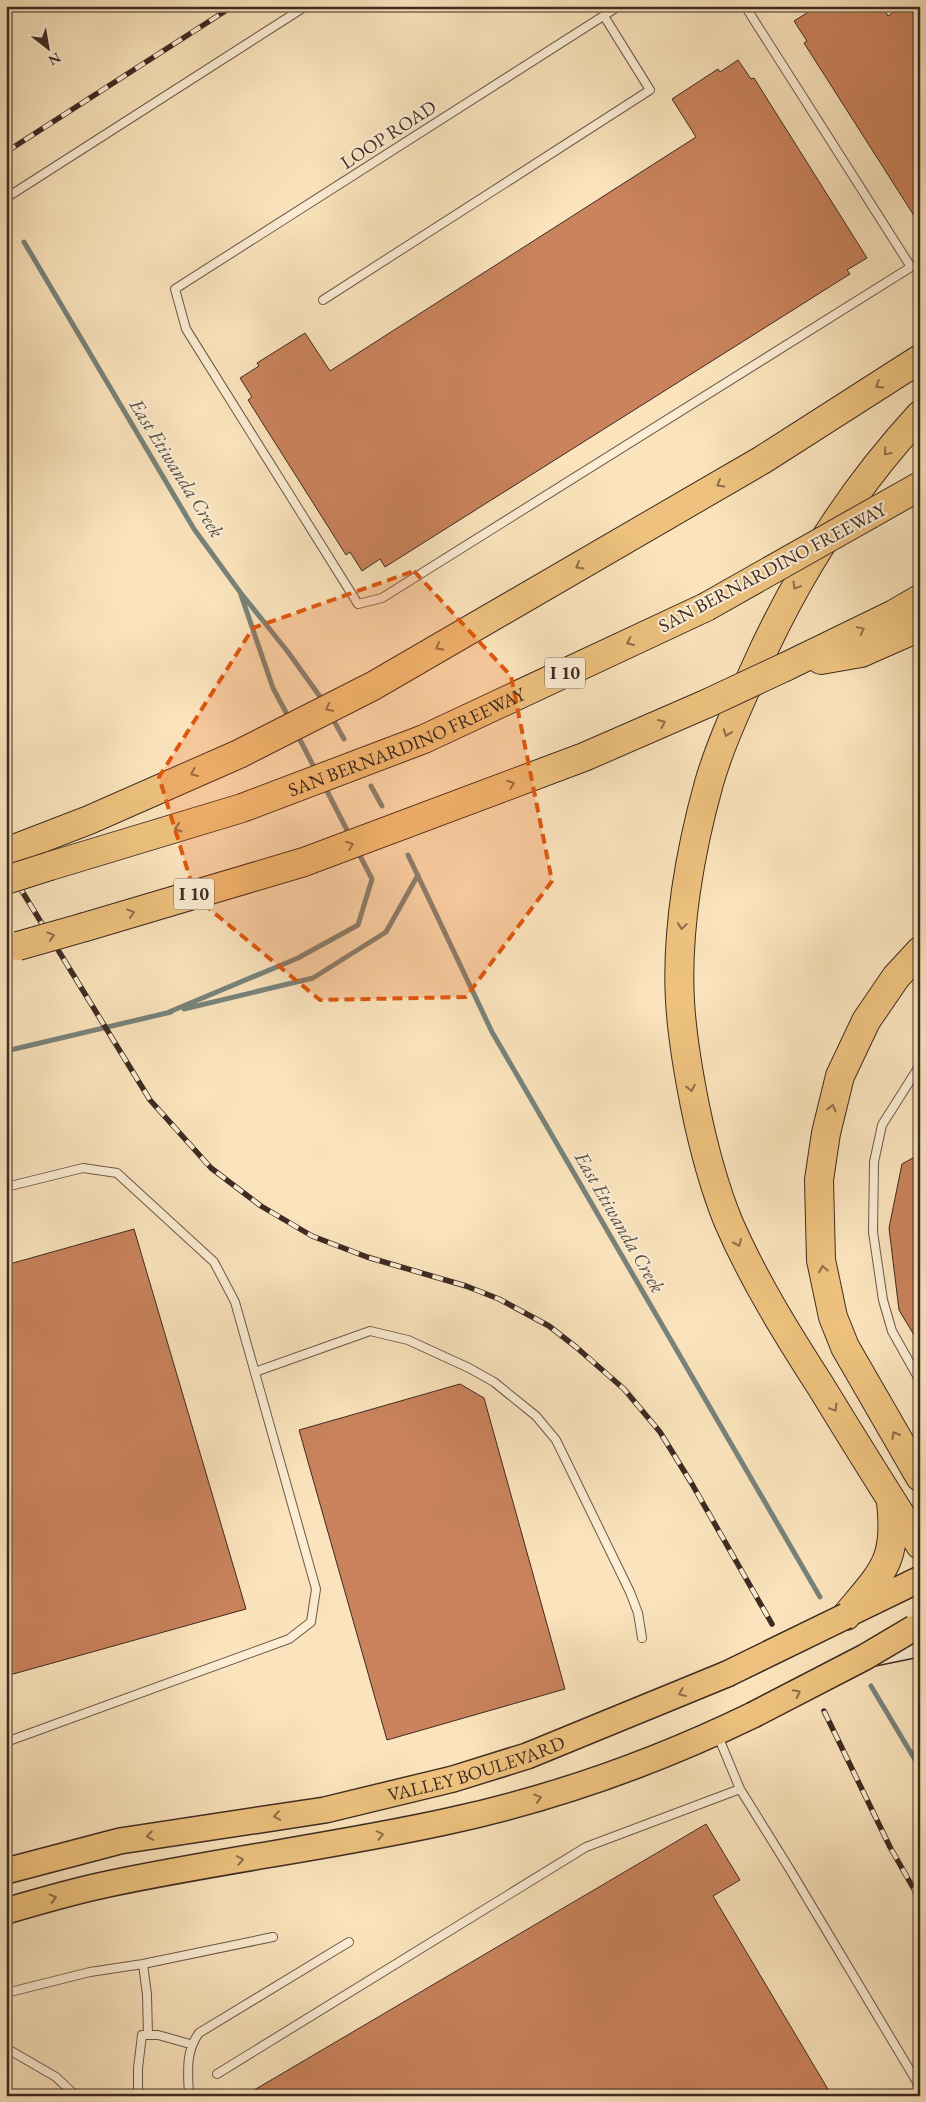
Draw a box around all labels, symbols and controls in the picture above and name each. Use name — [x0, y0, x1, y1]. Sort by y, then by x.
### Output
north arrow — [22, 22, 72, 72]
text: N — [45, 49, 64, 70]
street label: LOOP ROAD — [336, 94, 441, 175]
one-way arrow — [875, 379, 884, 388]
water label: East Etiwanda Creek — [123, 393, 230, 542]
one-way arrow — [884, 446, 893, 455]
one-way arrow — [716, 478, 725, 488]
street label: SAN BERNARDINO FREEWAY — [654, 496, 891, 638]
one-way arrow — [576, 559, 585, 569]
one-way arrow — [792, 580, 802, 589]
one-way arrow — [855, 627, 864, 637]
one-way arrow — [626, 636, 635, 647]
one-way arrow — [435, 641, 444, 651]
road number: I 10 — [545, 658, 585, 688]
street label: SAN BERNARDINO FREEWAY — [285, 681, 530, 802]
one-way arrow — [325, 702, 334, 712]
one-way arrow — [657, 718, 666, 729]
one-way arrow — [723, 728, 733, 737]
one-way arrow — [190, 767, 199, 778]
one-way arrow — [507, 780, 515, 790]
one-way arrow — [175, 822, 183, 832]
one-way arrow — [345, 841, 353, 851]
road number: I 10 — [174, 879, 214, 910]
one-way arrow — [127, 908, 136, 919]
one-way arrow — [677, 923, 688, 931]
one-way arrow — [47, 932, 55, 942]
one-way arrow — [686, 1083, 696, 1092]
one-way arrow — [826, 1104, 837, 1113]
water label: East Etiwanda Creek — [569, 1146, 671, 1297]
one-way arrow — [732, 1238, 743, 1247]
one-way arrow — [819, 1265, 829, 1274]
one-way arrow — [828, 1403, 837, 1412]
one-way arrow — [892, 1431, 902, 1440]
one-way arrow — [678, 1687, 687, 1698]
one-way arrow — [792, 1689, 801, 1699]
street label: VALLEY BOULEVARD — [385, 1730, 569, 1807]
one-way arrow — [533, 1794, 541, 1804]
one-way arrow — [273, 1811, 281, 1821]
one-way arrow — [146, 1830, 154, 1840]
one-way arrow — [375, 1831, 384, 1841]
one-way arrow — [236, 1856, 245, 1866]
one-way arrow — [49, 1893, 57, 1903]

